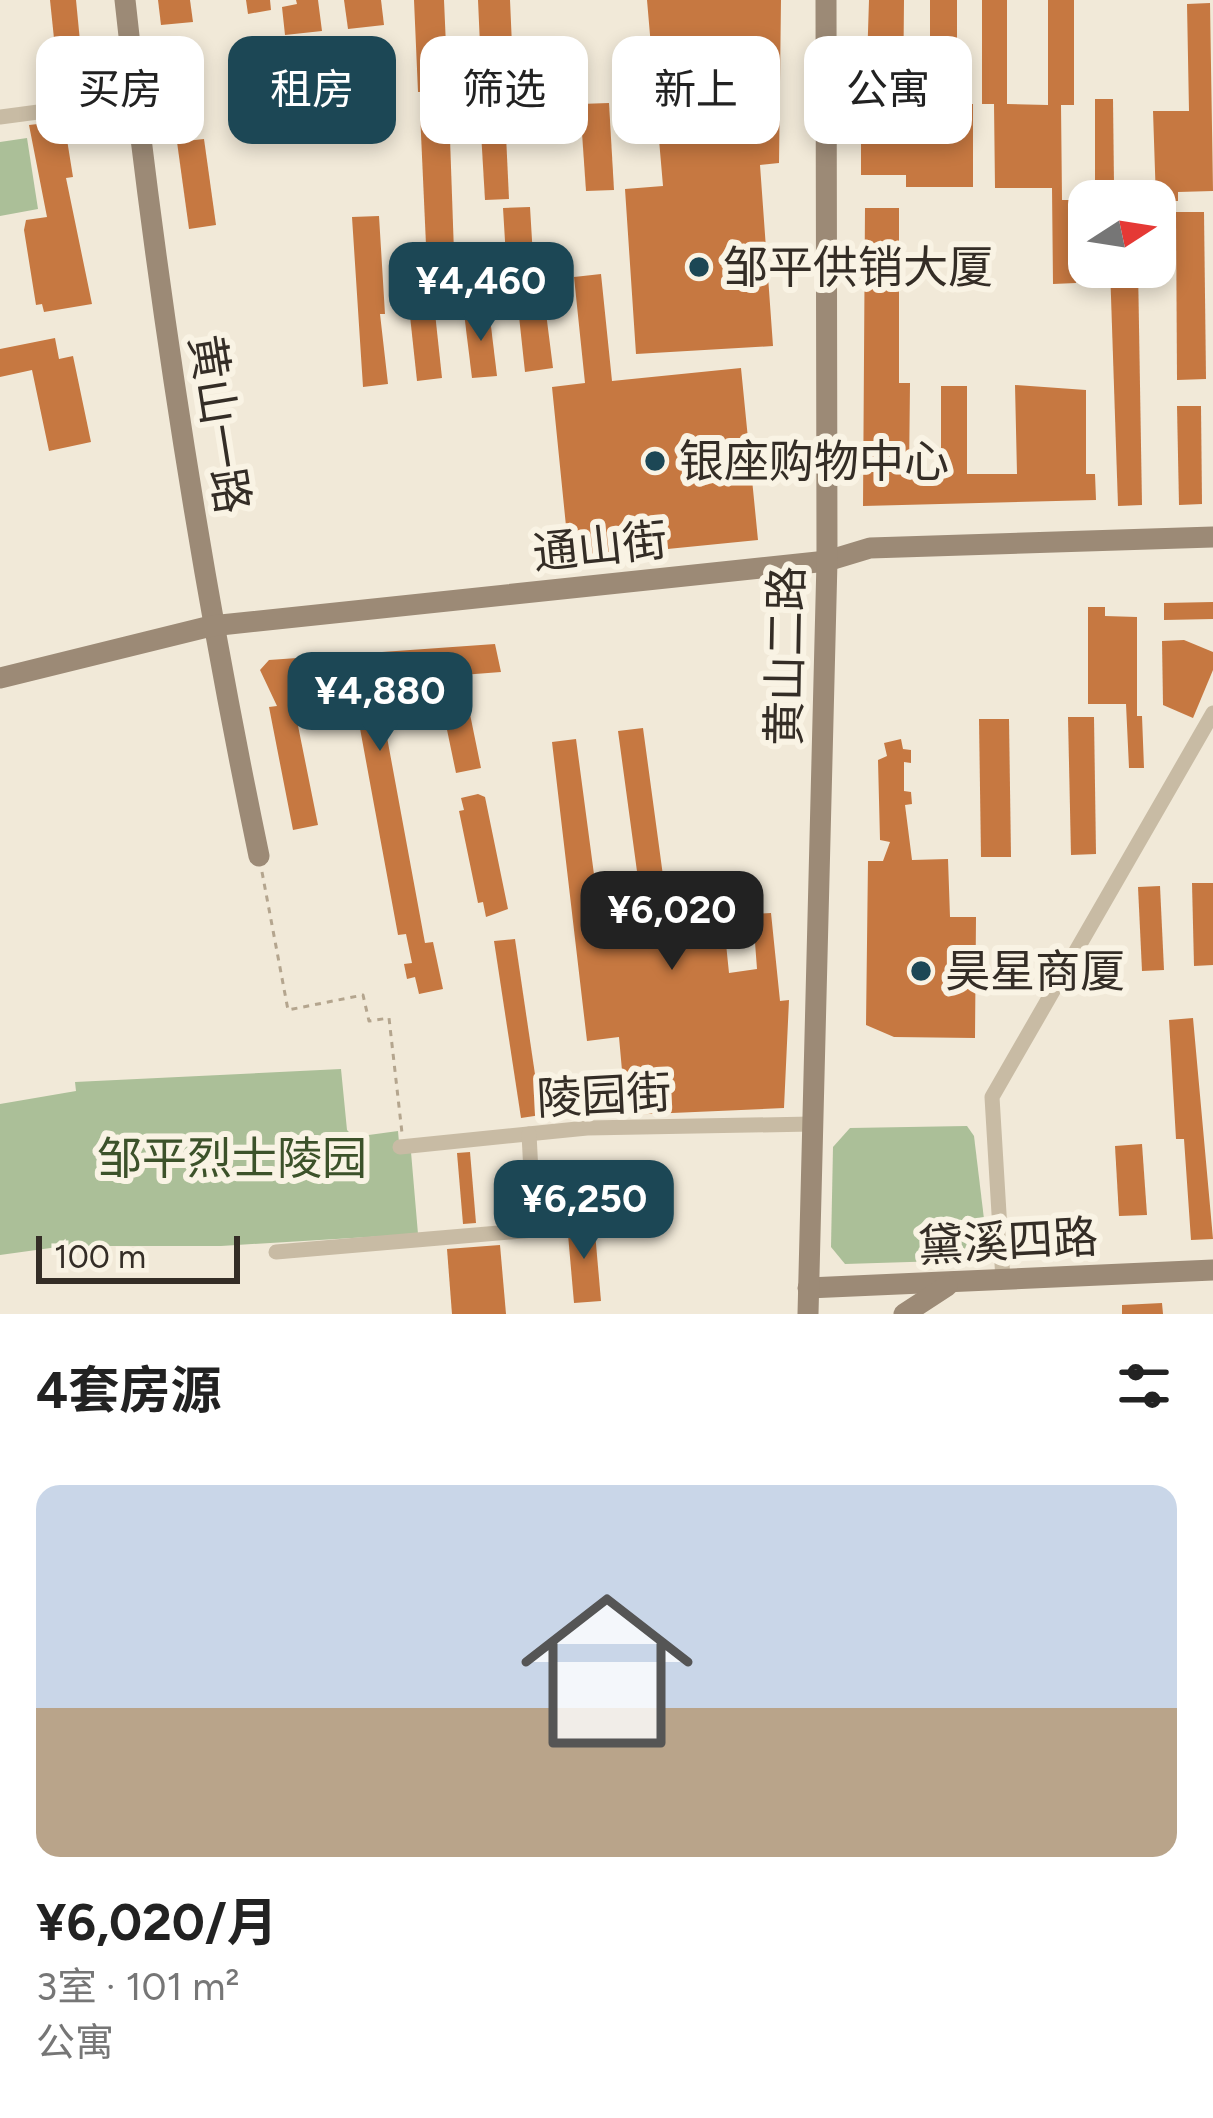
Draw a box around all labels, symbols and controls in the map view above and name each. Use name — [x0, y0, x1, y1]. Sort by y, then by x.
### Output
chip: 买房 — [36, 36, 204, 144]
chip: 租房 — [228, 36, 396, 144]
chip: 筛选 — [420, 36, 588, 144]
chip: 新上 — [612, 36, 780, 144]
chip: 公寓 — [804, 36, 972, 144]
north arrow — [1068, 180, 1176, 288]
map controls — [1068, 180, 1176, 288]
place label: 邹平供销大厦 — [723, 240, 993, 294]
pin: ¥4,460 — [383, 242, 579, 344]
marker: 邹平供销大厦 — [686, 254, 712, 280]
text: ¥4,460 — [416, 257, 546, 304]
street label: 黄山一路 — [179, 331, 261, 517]
place label: 银座购物中心 — [679, 434, 949, 488]
marker: 银座购物中心 — [642, 448, 668, 474]
street label: 通山街 — [530, 512, 670, 580]
street label: 黄山二路 — [756, 566, 814, 746]
pin: ¥4,880 — [282, 652, 478, 754]
text: ¥4,880 — [315, 667, 445, 714]
pin: ¥6,020 — [574, 871, 770, 973]
text: ¥6,020 — [607, 886, 737, 933]
place label: 昊星商厦 — [945, 944, 1125, 998]
marker: 昊星商厦 — [908, 958, 934, 984]
street label: 陵园街 — [535, 1065, 673, 1125]
park label: 邹平烈士陵园 — [97, 1131, 367, 1185]
pin: ¥6,250 — [486, 1160, 682, 1262]
text: ¥6,250 — [521, 1175, 647, 1222]
street label: 黛溪四路 — [917, 1209, 1099, 1273]
scale bar — [36, 1230, 240, 1283]
text: 100 m — [54, 1237, 146, 1276]
icon: filters — [1111, 1353, 1177, 1419]
text: 4套房源 — [36, 1360, 221, 1421]
icon: home — [499, 1563, 715, 1779]
text: ¥6,020/月 — [36, 1892, 278, 1953]
text: 3室 · 101 m² — [36, 1963, 240, 2010]
text: 公寓 — [36, 2019, 114, 2066]

